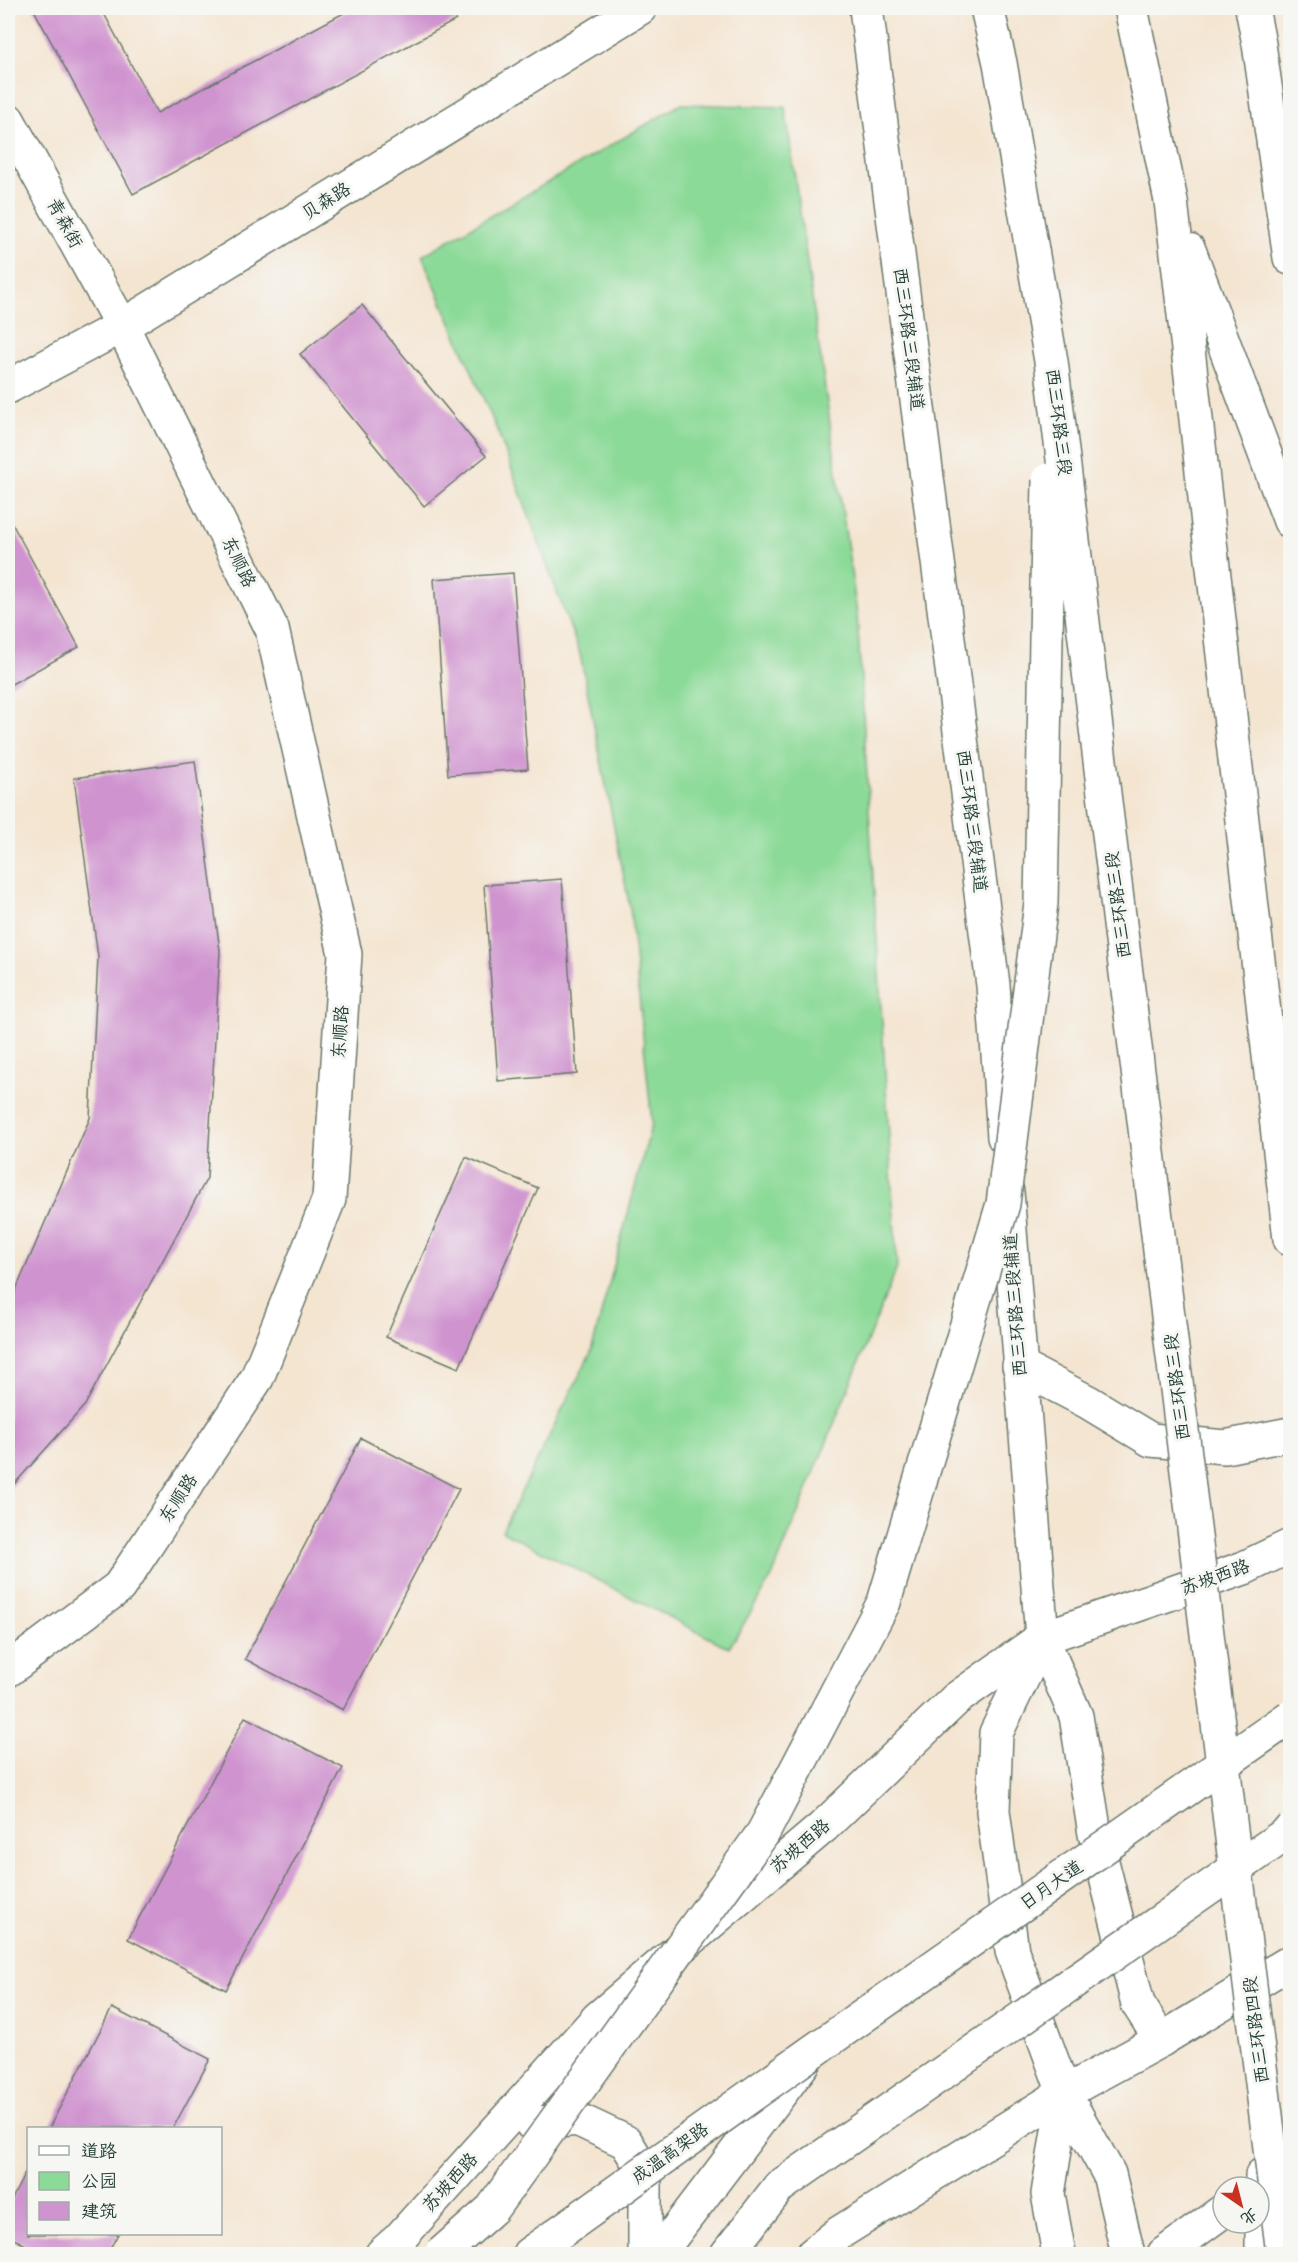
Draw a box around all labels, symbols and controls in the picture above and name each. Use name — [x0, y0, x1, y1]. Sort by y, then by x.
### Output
street label: 贝森路 — [298, 178, 355, 225]
street label: 青森街 — [42, 195, 87, 252]
street label: 西三环路三段辅道 — [889, 266, 928, 412]
street label: 西三环路三段 — [1042, 367, 1076, 477]
street label: 东顺路 — [217, 533, 260, 591]
street label: 西三环路三段辅道 — [952, 748, 991, 894]
street label: 西三环路三段 — [1101, 850, 1135, 960]
street label: 东顺路 — [328, 1004, 353, 1060]
street label: 西三环路三段辅道 — [1000, 1232, 1031, 1378]
street label: 西三环路三段 — [1160, 1332, 1194, 1442]
street label: 东顺路 — [155, 1470, 202, 1527]
street label: 苏坡西路 — [1178, 1555, 1253, 1600]
street label: 苏坡西路 — [766, 1815, 834, 1878]
street label: 日月大道 — [1016, 1856, 1087, 1915]
street label: 西三环路四段 — [1239, 1975, 1273, 2085]
street label: 成温高架路 — [628, 2118, 713, 2188]
legend — [27, 2127, 222, 2235]
text: 道路 — [81, 2141, 117, 2162]
street label: 苏坡西路 — [418, 2149, 482, 2216]
text: 公园 — [81, 2171, 117, 2192]
north arrow — [1211, 2175, 1271, 2235]
text: 建筑 — [81, 2201, 117, 2222]
text: 北 — [1237, 2204, 1261, 2228]

